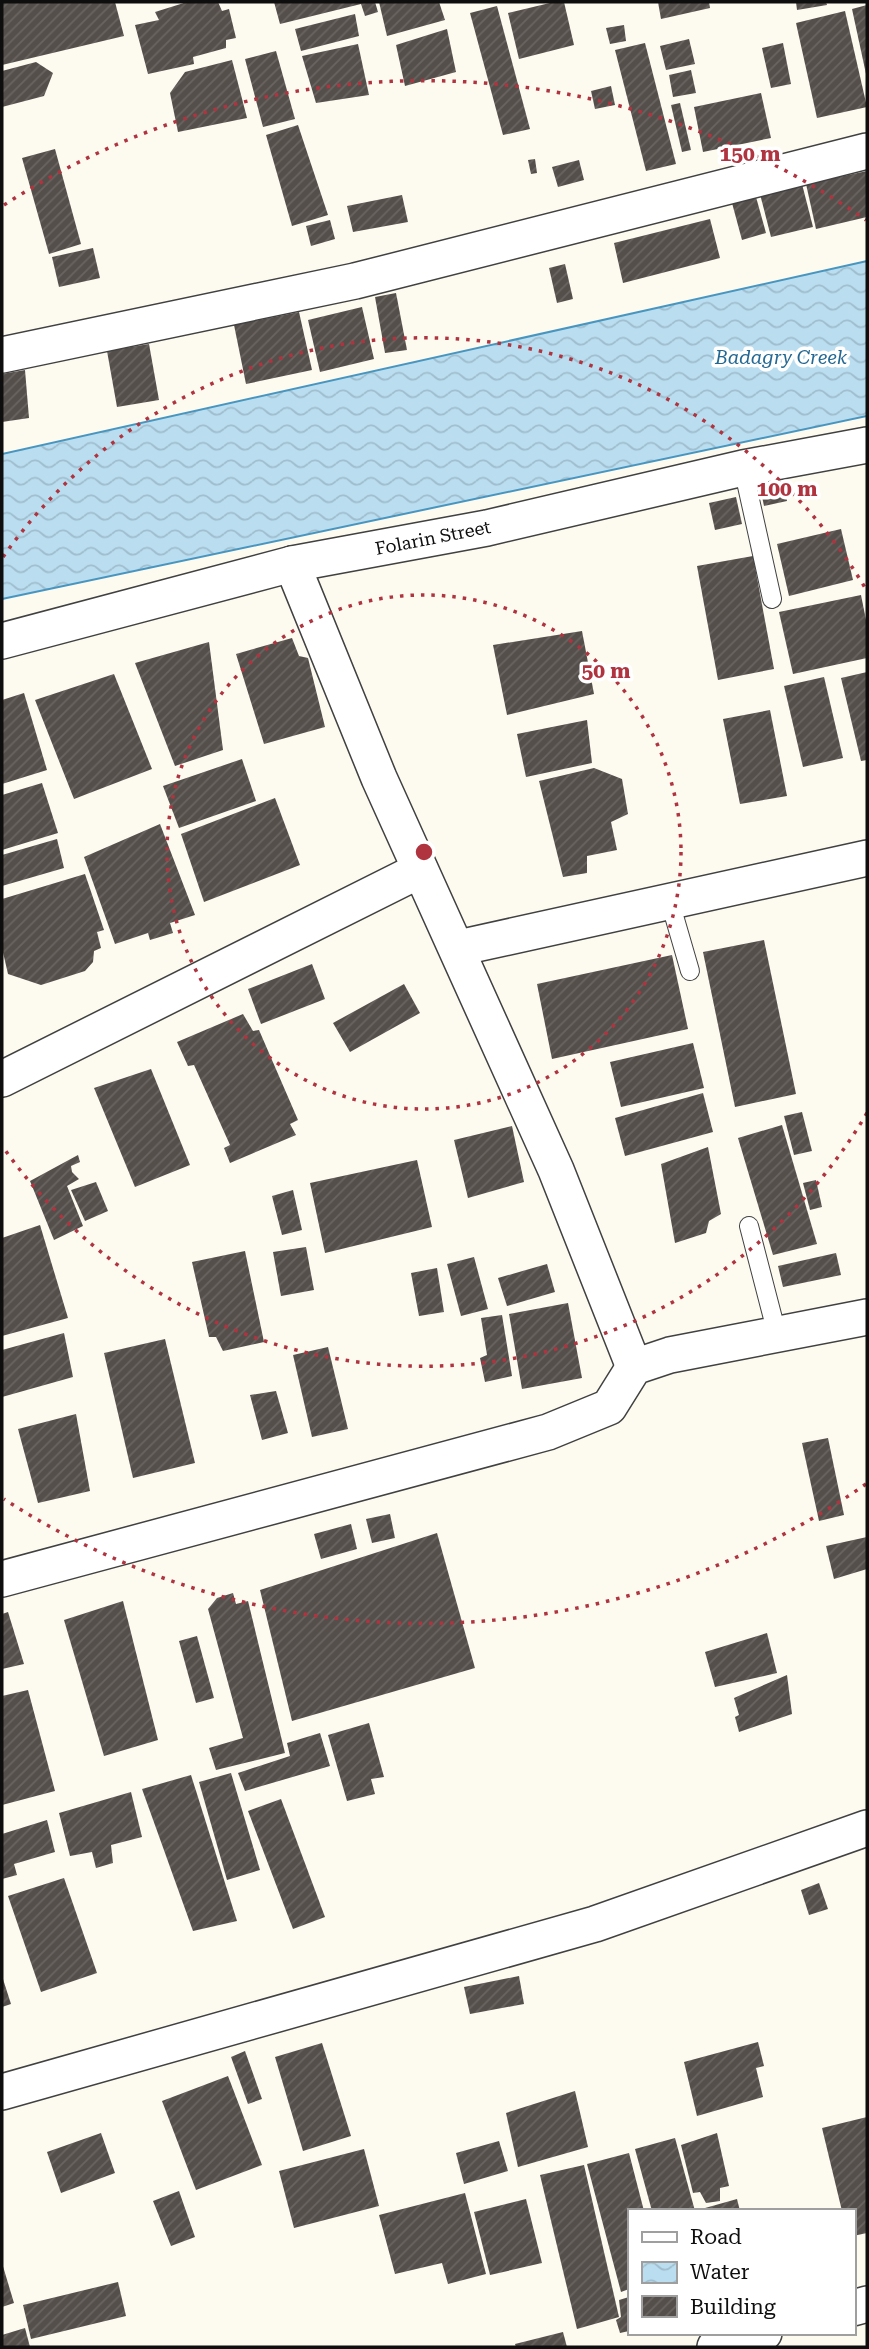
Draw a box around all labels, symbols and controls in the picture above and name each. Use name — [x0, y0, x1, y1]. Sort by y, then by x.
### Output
text: 150 m — [720, 142, 780, 166]
water label: Badagry Creek — [714, 346, 848, 369]
text: 100 m — [757, 477, 817, 501]
street label: Folarin Street — [373, 516, 493, 559]
text: 50 m — [581, 659, 631, 683]
centre of rings — [412, 840, 436, 864]
legend — [628, 2209, 855, 2335]
text: Road — [690, 2225, 742, 2249]
text: Water — [690, 2260, 750, 2284]
text: Building — [690, 2295, 776, 2319]

